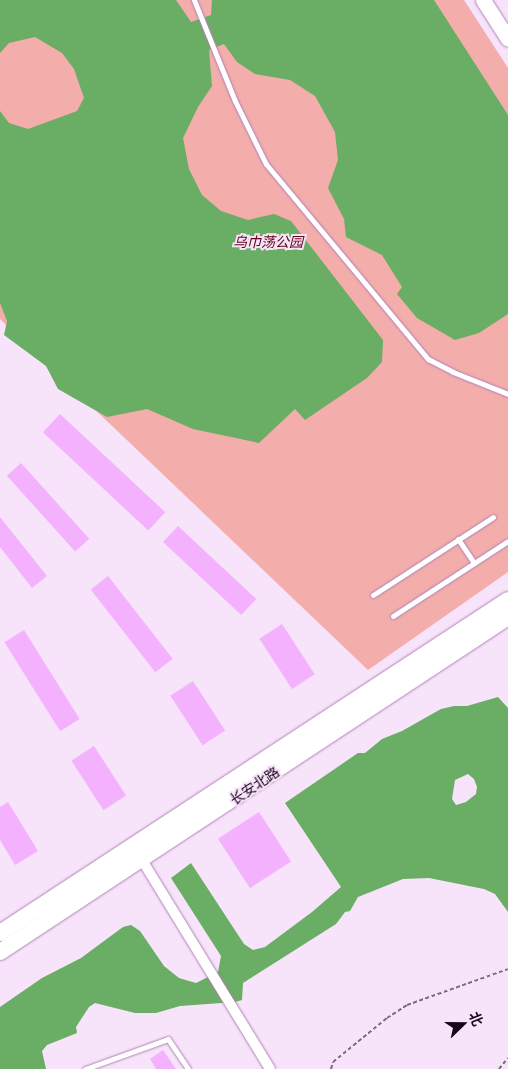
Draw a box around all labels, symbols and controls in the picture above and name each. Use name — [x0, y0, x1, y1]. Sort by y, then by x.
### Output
park label: 乌巾荡公园 — [233, 233, 303, 249]
street label: 长安北路 — [226, 762, 282, 808]
north arrow — [438, 999, 488, 1049]
text: 北 — [465, 1008, 489, 1029]

